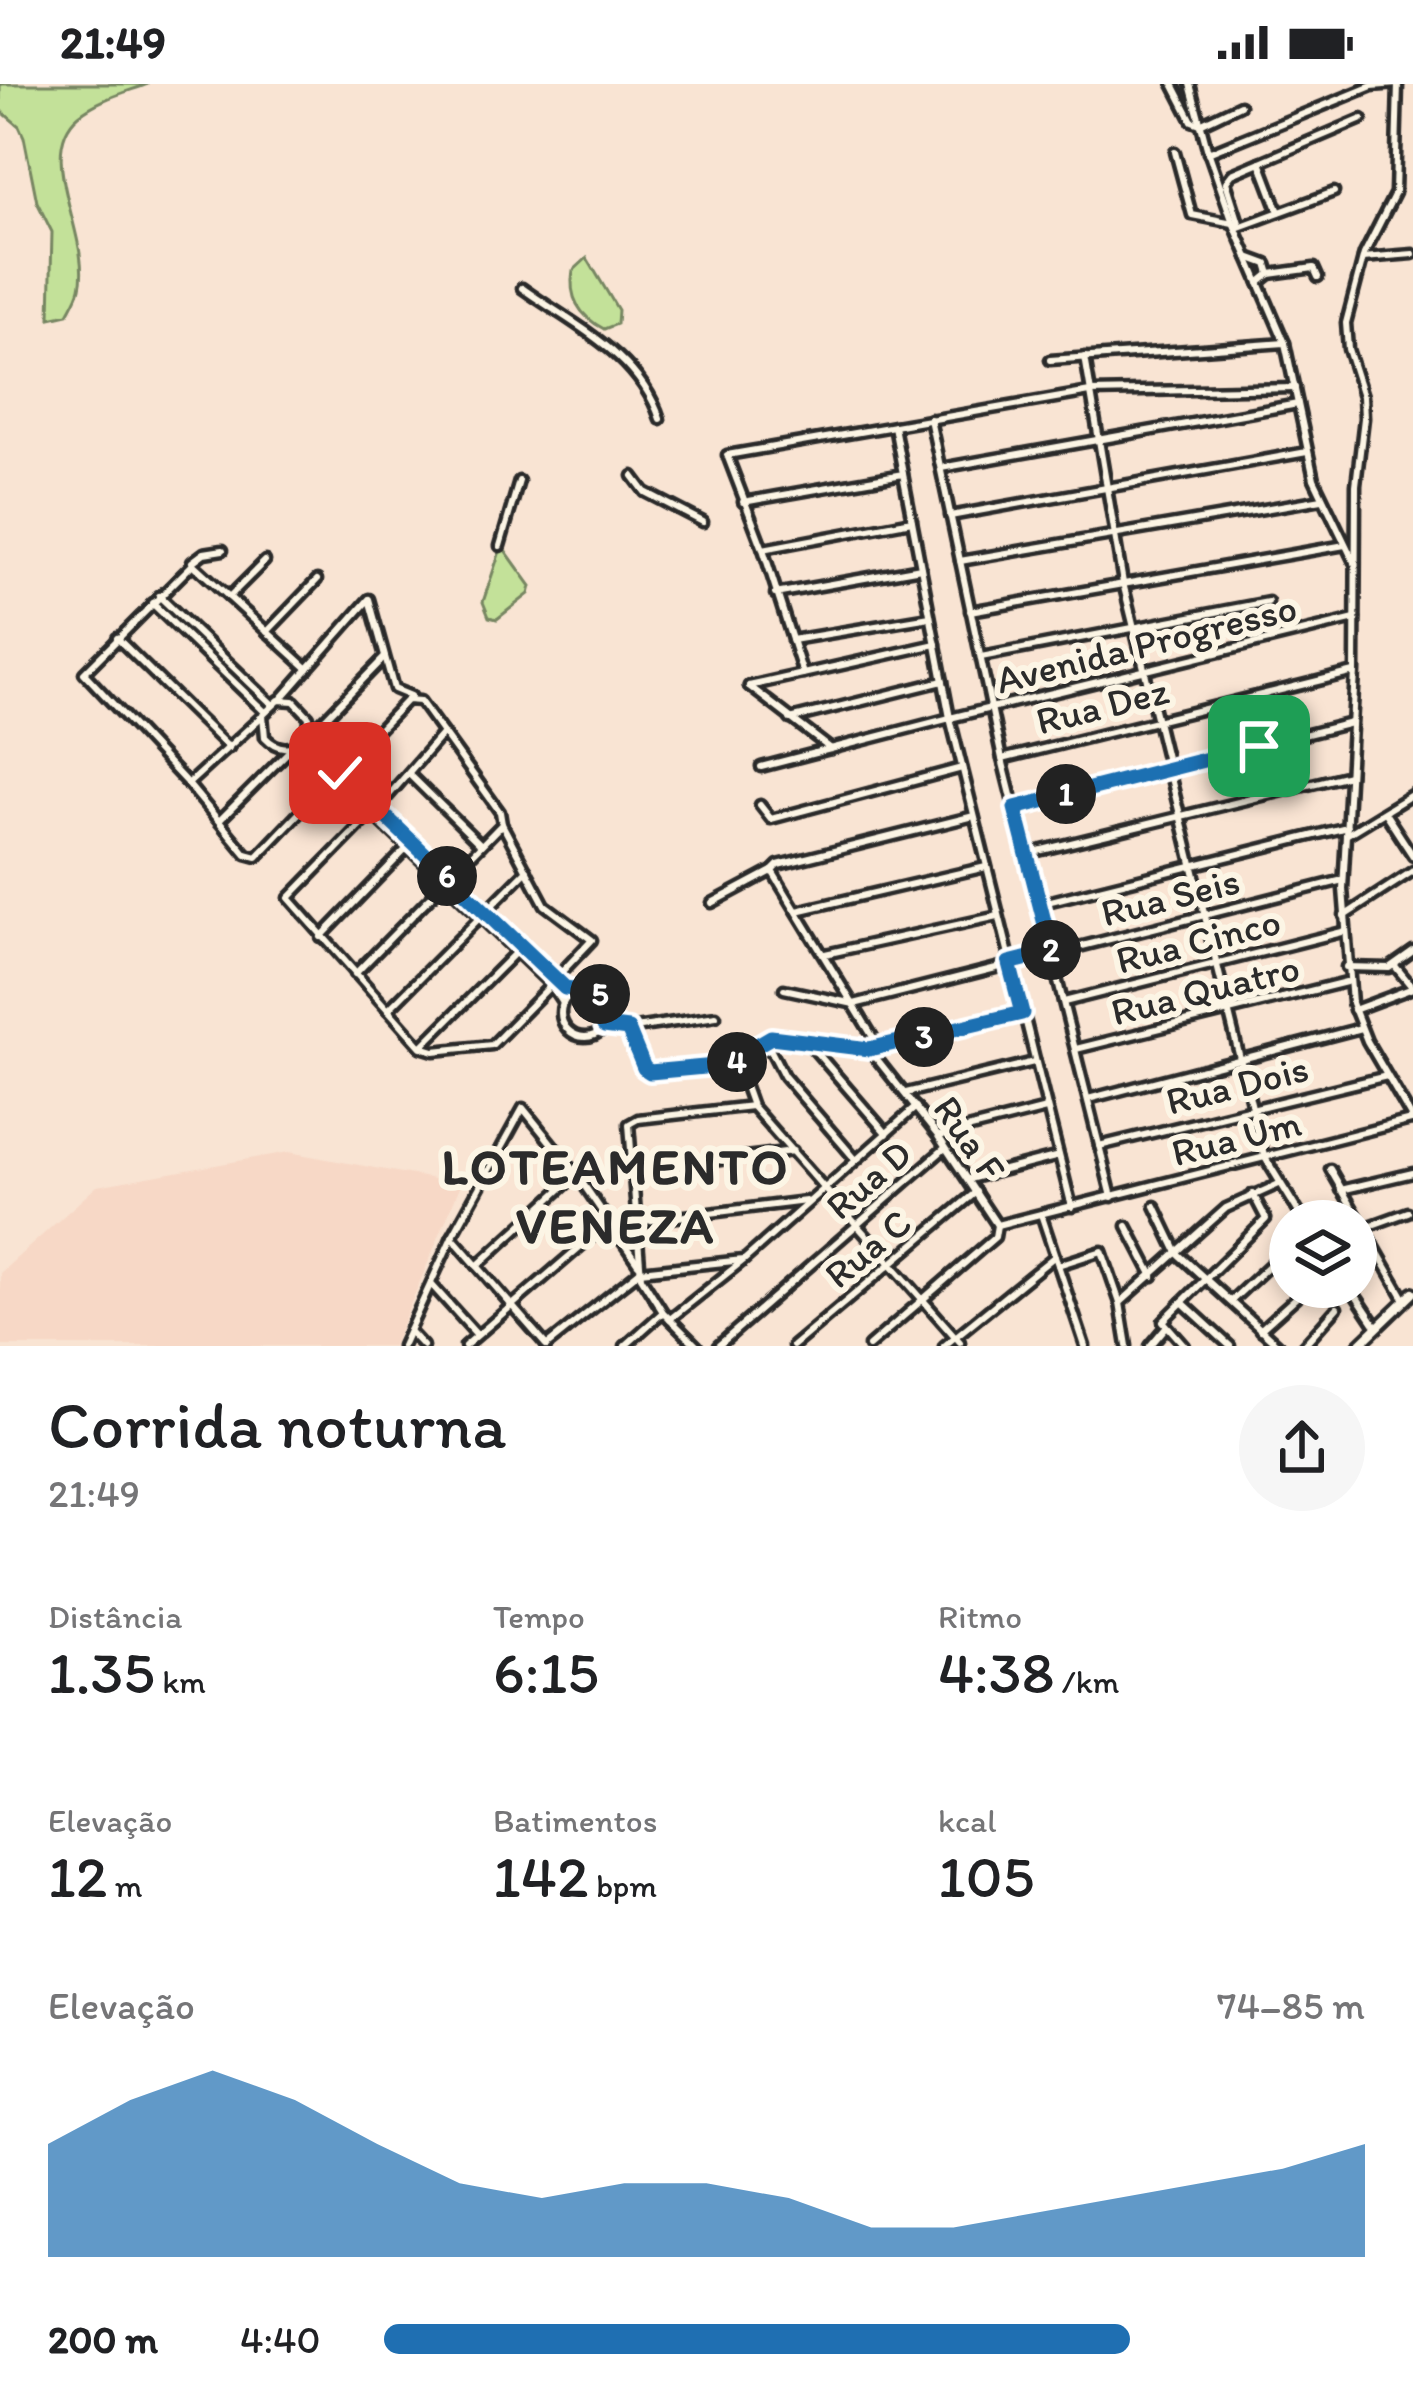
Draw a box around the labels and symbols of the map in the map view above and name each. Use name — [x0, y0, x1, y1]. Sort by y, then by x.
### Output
street label: Avenida Progresso — [991, 583, 1301, 704]
street label: Rua Dez — [1031, 666, 1173, 745]
pin — [1208, 695, 1310, 797]
pin — [289, 722, 391, 824]
pin: 1 — [1036, 764, 1096, 824]
pin: 6 — [417, 846, 477, 906]
street label: Rua Seis — [1096, 857, 1244, 936]
street label: Rua Cinco — [1111, 897, 1285, 984]
pin: 2 — [1021, 920, 1081, 980]
street label: Rua Quatro — [1106, 943, 1304, 1036]
pin: 5 — [570, 964, 630, 1024]
pin: 3 — [894, 1007, 954, 1067]
pin: 4 — [707, 1032, 767, 1092]
street label: Rua Dois — [1161, 1044, 1313, 1125]
street label: Rua F — [924, 1087, 1016, 1190]
street label: Rua Um — [1167, 1099, 1306, 1176]
street label: Rua D — [816, 1130, 921, 1229]
district label: LOTEAMENTO VENEZA — [442, 1136, 790, 1256]
street label: Rua C — [815, 1199, 920, 1298]

